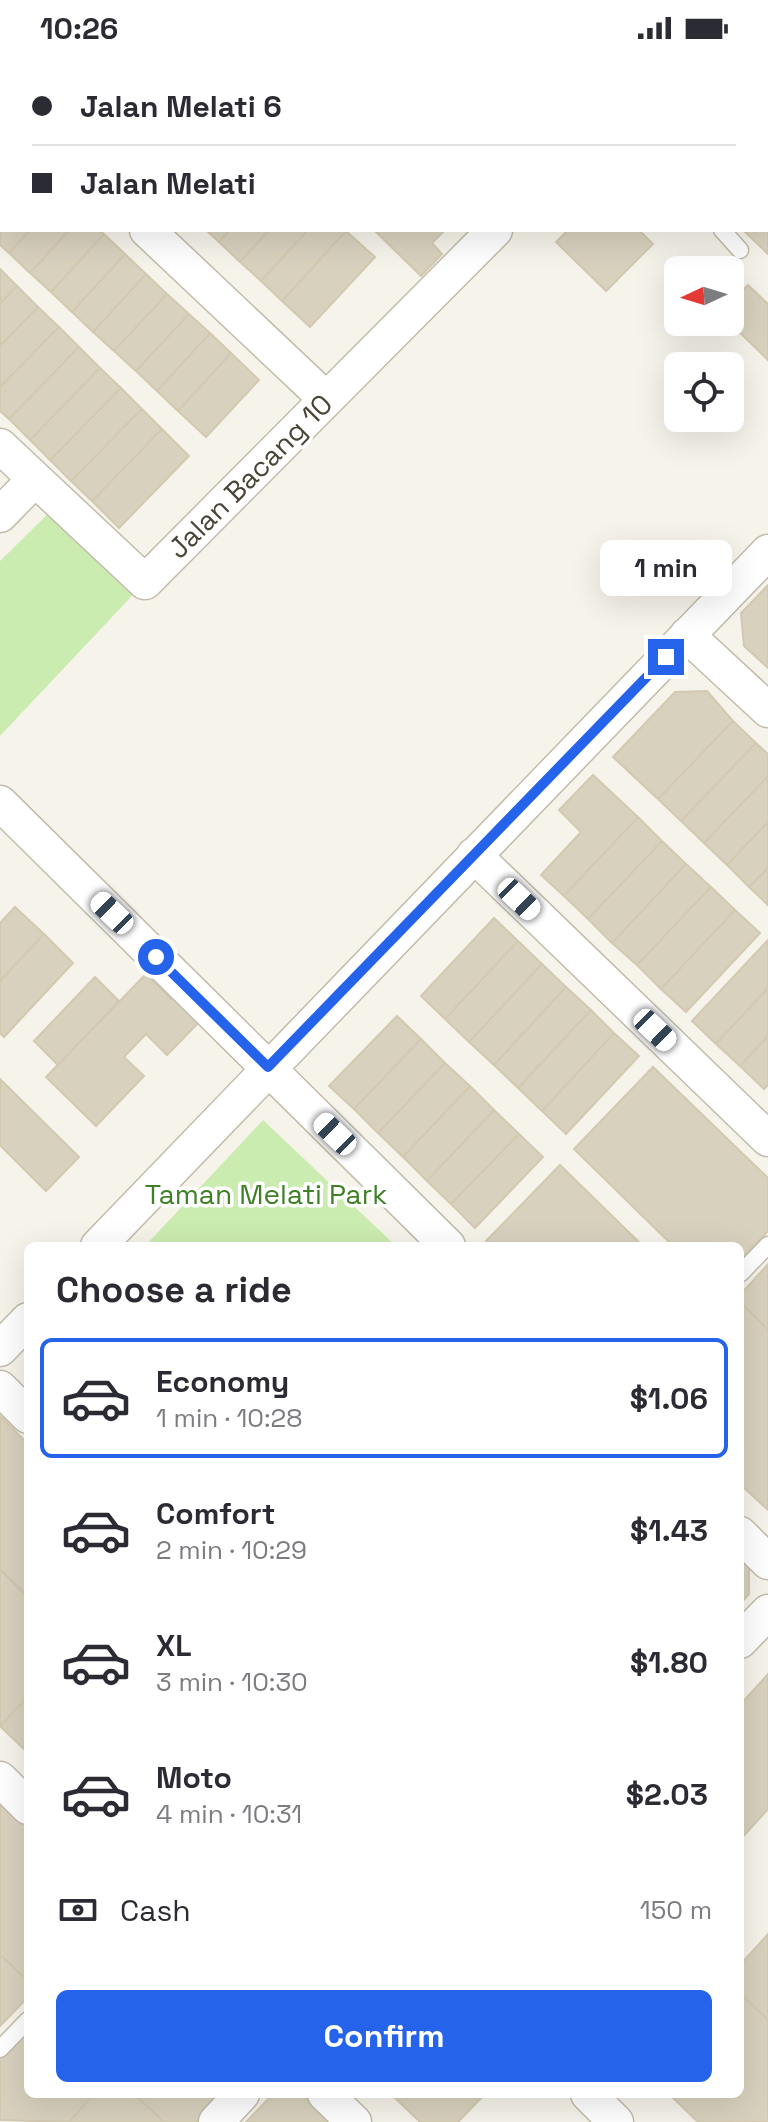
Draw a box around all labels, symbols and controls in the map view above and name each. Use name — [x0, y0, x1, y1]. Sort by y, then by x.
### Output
text: 10:26 — [40, 9, 118, 48]
text: Jalan Melati 6 — [80, 87, 282, 126]
text: Jalan Melati — [80, 164, 256, 203]
north arrow — [664, 256, 744, 336]
map controls — [664, 256, 744, 432]
button: locate — [664, 352, 744, 432]
street label: Jalan Bacang 10 — [160, 386, 340, 566]
callout: 1 min — [600, 541, 732, 597]
text: 1 min — [634, 551, 698, 585]
route end — [648, 639, 684, 675]
car — [493, 874, 545, 924]
car — [86, 888, 138, 938]
route start — [138, 939, 174, 975]
car — [629, 1005, 681, 1055]
car — [309, 1109, 361, 1159]
park label: Taman Melati Park — [145, 1176, 387, 1212]
text: Choose a ride — [56, 1267, 292, 1313]
icon: car — [60, 1362, 132, 1434]
text: Economy — [156, 1362, 289, 1401]
text: $1.06 — [630, 1379, 708, 1418]
text: 1 min · 10:28 — [156, 1401, 302, 1435]
icon: car — [60, 1494, 132, 1566]
text: Comfort — [156, 1494, 275, 1533]
text: $1.43 — [630, 1511, 708, 1550]
text: 2 min · 10:29 — [156, 1533, 307, 1567]
icon: car — [60, 1626, 132, 1698]
text: XL — [156, 1626, 192, 1665]
text: $1.80 — [630, 1643, 708, 1682]
text: 3 min · 10:30 — [156, 1665, 308, 1699]
icon: car — [60, 1758, 132, 1830]
text: Moto — [156, 1758, 232, 1797]
text: $2.03 — [626, 1775, 708, 1814]
text: 4 min · 10:31 — [156, 1797, 302, 1831]
icon: cash — [56, 1888, 100, 1932]
text: Cash — [120, 1891, 191, 1930]
text: 150 m — [640, 1893, 712, 1927]
button: Confirm — [56, 1990, 712, 2082]

